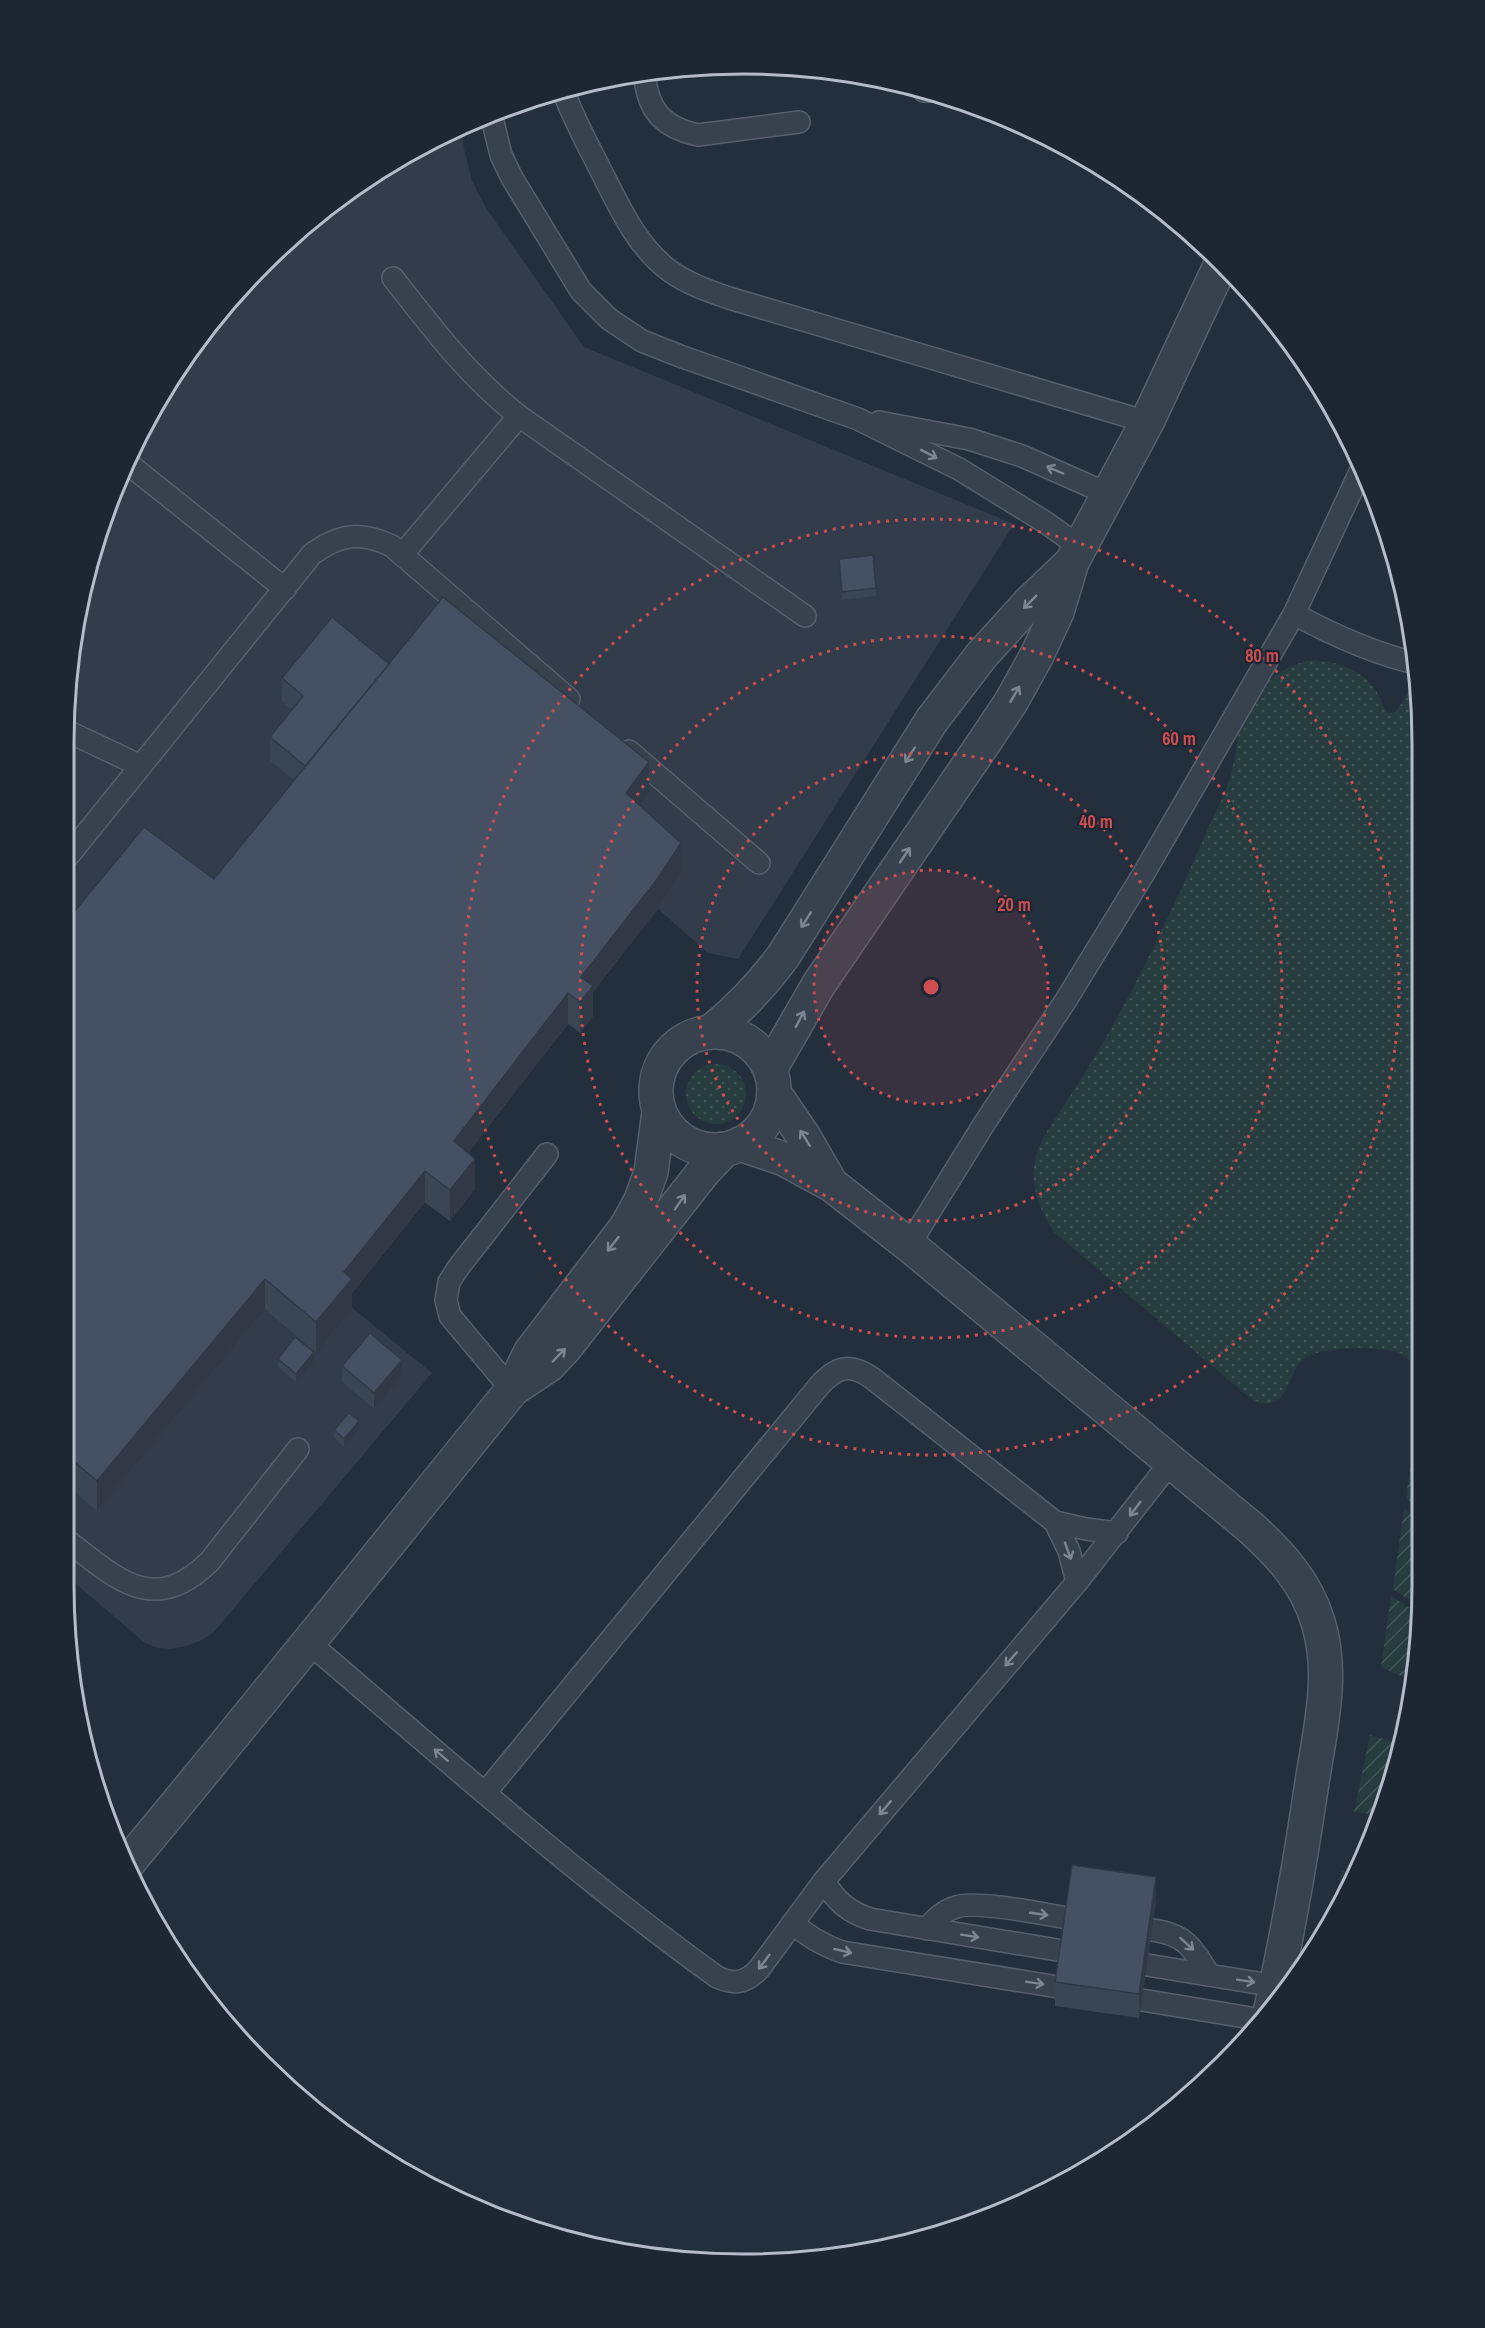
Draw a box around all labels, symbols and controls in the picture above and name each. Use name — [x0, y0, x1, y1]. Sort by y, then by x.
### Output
one-way arrow — [920, 449, 938, 461]
one-way arrow — [1046, 464, 1064, 475]
one-way arrow — [1023, 595, 1037, 610]
text: 80 m — [1245, 643, 1279, 668]
one-way arrow — [1009, 686, 1021, 703]
text: 60 m — [1162, 726, 1196, 751]
one-way arrow — [903, 746, 915, 763]
text: 40 m — [1079, 809, 1113, 834]
one-way arrow — [899, 846, 912, 863]
text: 20 m — [997, 892, 1031, 917]
one-way arrow — [800, 911, 812, 928]
centre of rings — [921, 977, 941, 997]
one-way arrow — [794, 1011, 806, 1028]
one-way arrow — [798, 1130, 810, 1147]
one-way arrow — [673, 1194, 686, 1211]
one-way arrow — [607, 1236, 620, 1252]
one-way arrow — [551, 1348, 565, 1363]
one-way arrow — [1129, 1501, 1141, 1517]
one-way arrow — [1064, 1541, 1075, 1560]
one-way arrow — [1004, 1651, 1017, 1667]
one-way arrow — [434, 1748, 449, 1762]
one-way arrow — [879, 1800, 892, 1816]
one-way arrow — [1029, 1908, 1049, 1919]
one-way arrow — [959, 1930, 979, 1941]
one-way arrow — [1179, 1937, 1194, 1951]
one-way arrow — [833, 1946, 852, 1957]
one-way arrow — [758, 1953, 771, 1969]
one-way arrow — [1236, 1976, 1256, 1987]
one-way arrow — [1025, 1978, 1045, 1989]

